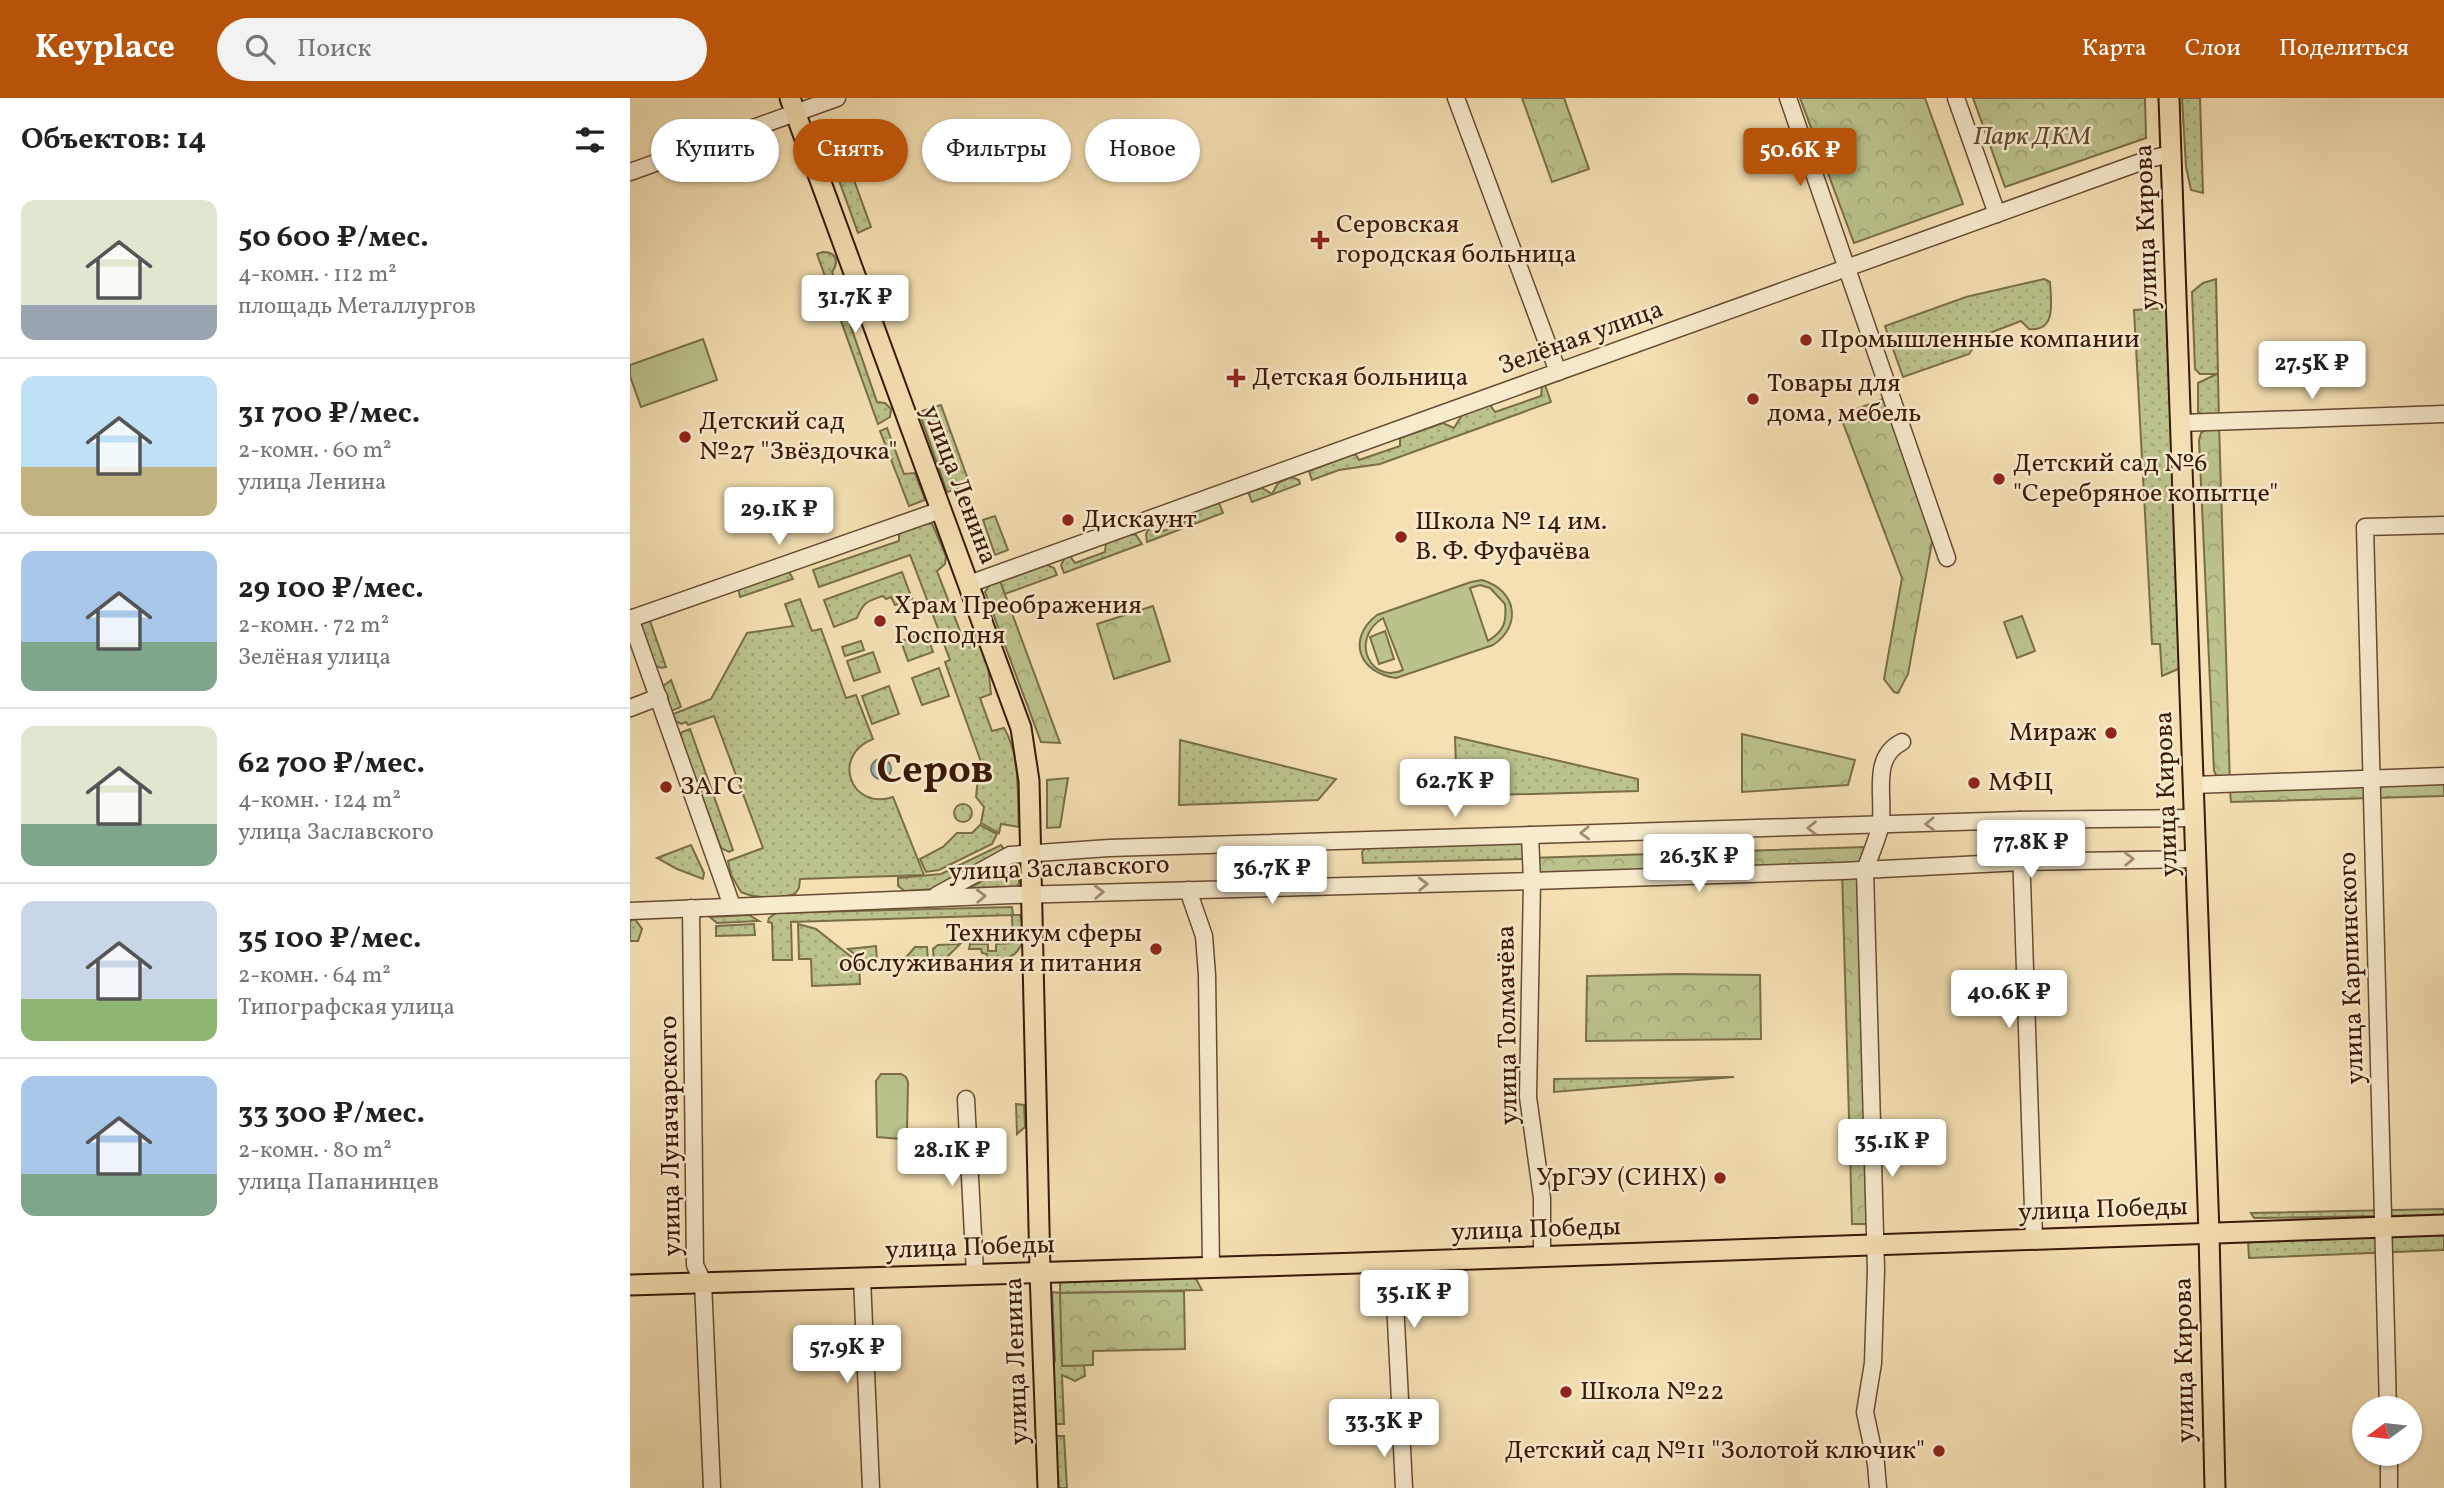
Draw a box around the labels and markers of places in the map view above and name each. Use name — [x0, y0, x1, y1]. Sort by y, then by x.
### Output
pin: 50.6K ₽ — [1735, 129, 1865, 188]
place label: Серовская городская больница — [1336, 207, 1577, 273]
marker: Серовская городская больница — [1310, 230, 1330, 250]
pin: 31.7K ₽ — [790, 275, 920, 335]
place label: Промышленные компании — [1820, 322, 2140, 358]
marker: Промышленные компании — [1798, 332, 1814, 348]
pin: 27.5K ₽ — [2247, 342, 2377, 401]
place label: Детская больница — [1252, 360, 1468, 396]
place label: Товары для дома, мебель — [1767, 366, 1921, 432]
marker: Детская больница — [1226, 368, 1246, 388]
marker: Товары для дома, мебель — [1745, 391, 1761, 407]
place label: Детский сад №27 "Звёздочка" — [699, 404, 897, 470]
marker: Детский сад №27 "Звёздочка" — [677, 429, 693, 445]
place label: Детский сад №6 "Серебряное копытце" — [2013, 446, 2278, 512]
marker: Детский сад №6 "Серебряное копытце" — [1991, 471, 2007, 487]
pin: 29.1K ₽ — [714, 488, 844, 547]
place label: Дискаунт — [1082, 502, 1197, 538]
place label: Школа № 14 им. В. Ф. Фуфачёва — [1415, 504, 1607, 570]
marker: Дискаунт — [1060, 512, 1076, 528]
marker: Школа № 14 им. В. Ф. Фуфачёва — [1393, 529, 1409, 545]
place label: Храм Преображения Господня — [894, 588, 1142, 654]
marker: Храм Преображения Господня — [872, 613, 888, 629]
place label: Мираж — [2009, 715, 2097, 751]
marker: Мираж — [2103, 725, 2119, 741]
pin: 62.7K ₽ — [1390, 760, 1520, 819]
place label: МФЦ — [1988, 765, 2054, 801]
place label: ЗАГС — [680, 769, 744, 805]
marker: МФЦ — [1966, 775, 1982, 791]
marker: ЗАГС — [658, 779, 674, 795]
pin: 77.8K ₽ — [1966, 820, 2096, 880]
pin: 26.3K ₽ — [1634, 834, 1764, 894]
pin: 36.7K ₽ — [1207, 846, 1337, 906]
place label: Техникум сферы обслуживания и питания — [839, 916, 1142, 982]
marker: Техникум сферы обслуживания и питания — [1148, 941, 1164, 957]
pin: 40.6K ₽ — [1944, 970, 2074, 1030]
pin: 35.1K ₽ — [1827, 1119, 1957, 1179]
pin: 28.1K ₽ — [887, 1128, 1017, 1188]
place label: УрГЭУ (СИНХ) — [1536, 1160, 1706, 1196]
marker: УрГЭУ (СИНХ) — [1712, 1170, 1728, 1186]
pin: 35.1K ₽ — [1349, 1270, 1479, 1330]
pin: 57.9K ₽ — [782, 1326, 912, 1385]
place label: Школа №22 — [1580, 1374, 1724, 1410]
marker: Школа №22 — [1558, 1384, 1574, 1400]
pin: 33.3K ₽ — [1319, 1400, 1449, 1459]
place label: Детский сад №11 "Золотой ключик" — [1505, 1433, 1925, 1469]
marker: Детский сад №11 "Золотой ключик" — [1931, 1443, 1947, 1459]

